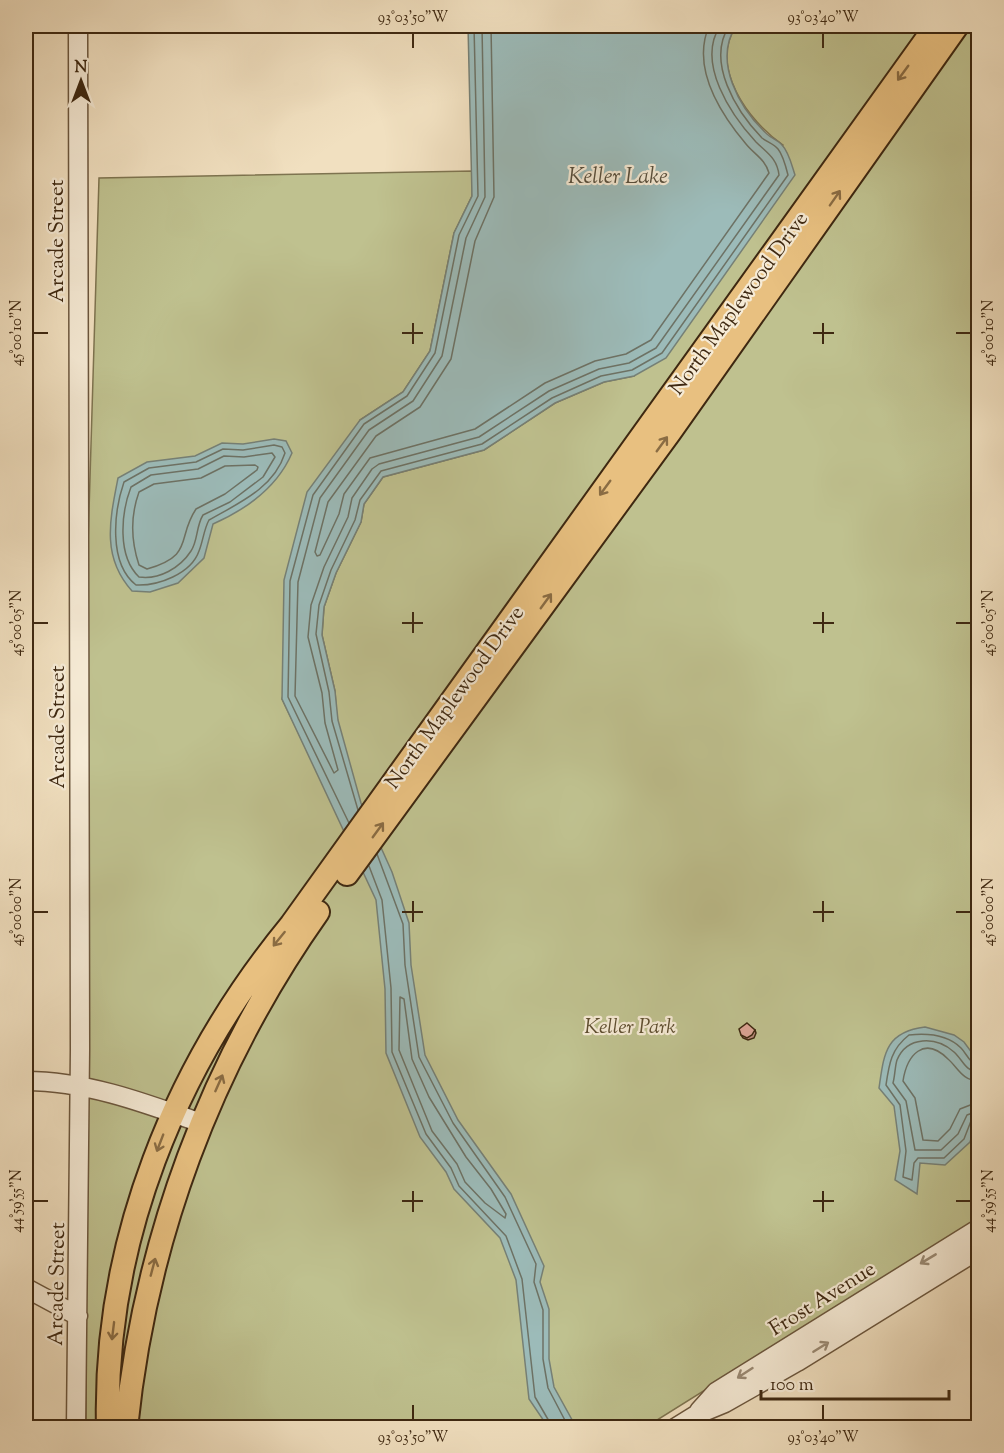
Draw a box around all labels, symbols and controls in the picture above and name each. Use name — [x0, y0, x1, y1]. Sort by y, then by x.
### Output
text: 93°03'50"W — [378, 8, 449, 29]
text: 93°03'40"W — [787, 8, 859, 29]
north arrow — [51, 51, 111, 111]
text: N — [75, 57, 88, 80]
one-way arrow — [897, 65, 909, 81]
water label: Keller Lake — [568, 162, 668, 194]
street label: Arcade Street — [43, 179, 73, 303]
one-way arrow — [828, 191, 841, 207]
street label: North Maplewood Drive — [663, 206, 816, 402]
text: 45°00'10"N — [7, 300, 28, 366]
text: 45°00'10"N — [979, 300, 1000, 366]
one-way arrow — [655, 436, 668, 452]
one-way arrow — [599, 479, 611, 495]
text: 45°00'05"N — [7, 590, 28, 656]
text: 45°00'05"N — [979, 590, 1000, 656]
one-way arrow — [540, 593, 553, 609]
street label: North Maplewood Drive — [379, 600, 532, 796]
street label: Arcade Street — [44, 665, 74, 789]
one-way arrow — [372, 823, 384, 839]
text: 45°00'00"N — [7, 878, 28, 946]
text: 45°00'00"N — [979, 878, 1000, 946]
one-way arrow — [273, 931, 286, 947]
park label: Keller Park — [584, 1013, 676, 1043]
one-way arrow — [213, 1075, 225, 1093]
one-way arrow — [154, 1133, 165, 1151]
text: 44°59'55"N — [7, 1169, 28, 1233]
text: 44°59'55"N — [979, 1169, 1000, 1233]
street label: Arcade Street — [42, 1222, 74, 1346]
one-way arrow — [920, 1253, 937, 1265]
street label: Frost Avenue — [764, 1255, 882, 1344]
one-way arrow — [148, 1257, 160, 1276]
one-way arrow — [108, 1321, 119, 1341]
one-way arrow — [812, 1340, 829, 1352]
scale bar — [761, 1363, 948, 1401]
one-way arrow — [737, 1367, 754, 1379]
text: 100 m — [770, 1373, 814, 1399]
text: 93°03'50"W — [378, 1428, 449, 1449]
text: 93°03'40"W — [787, 1428, 859, 1449]

